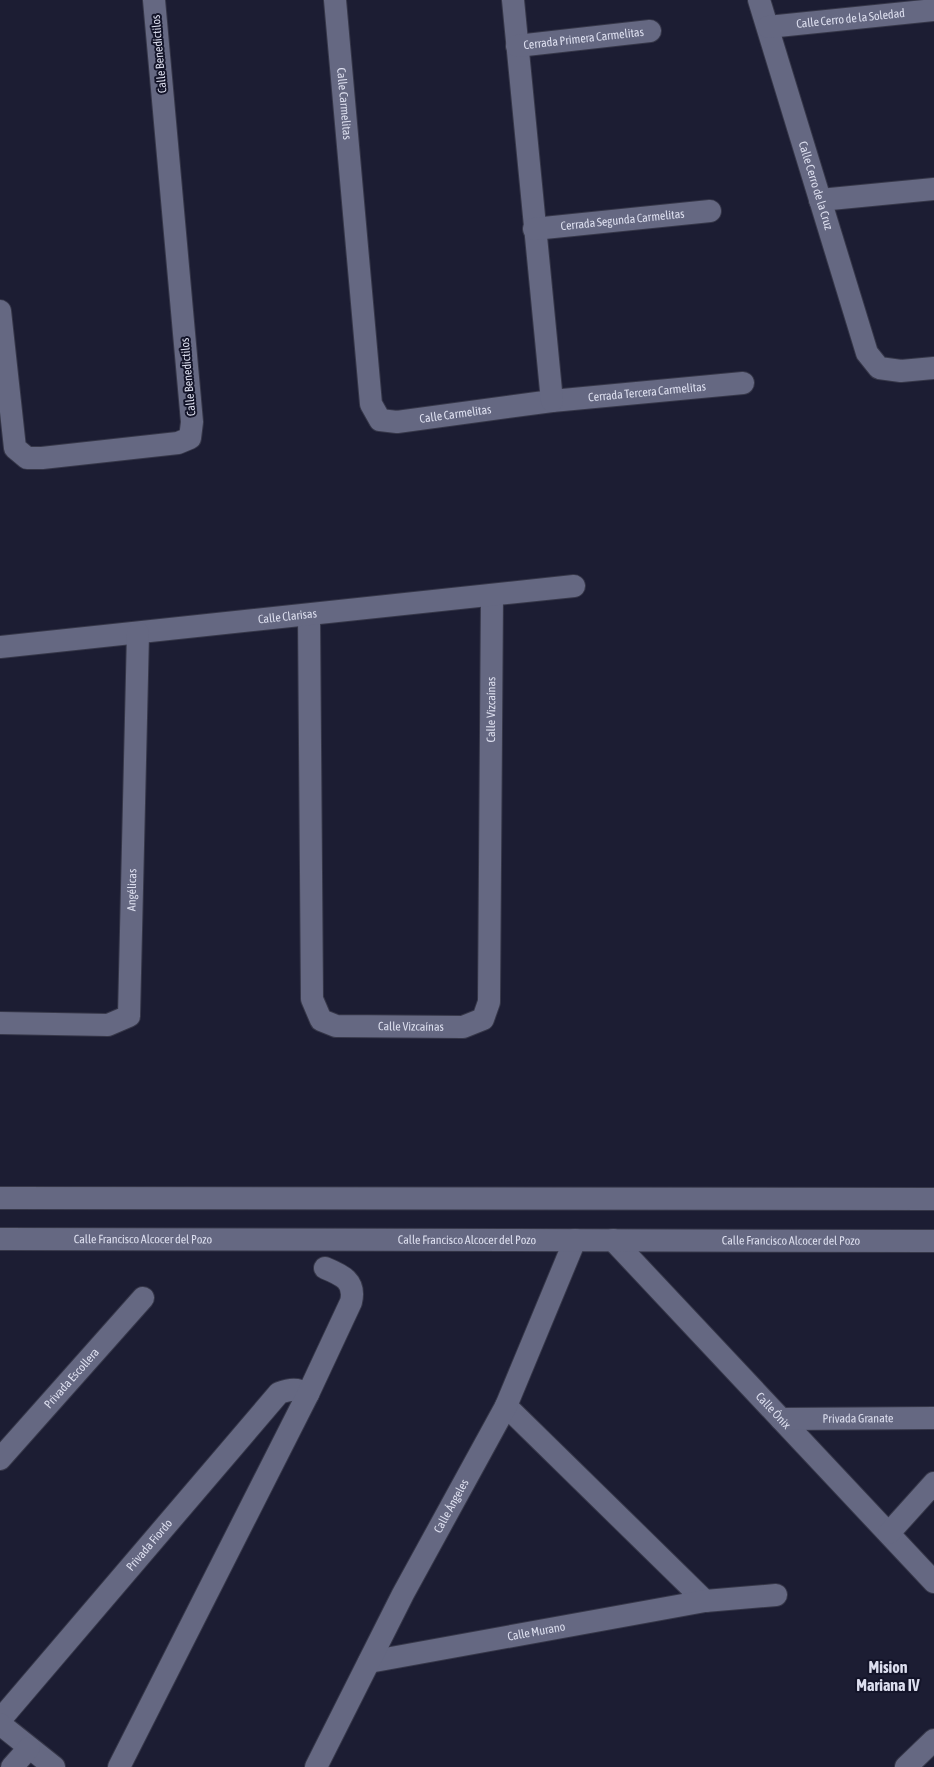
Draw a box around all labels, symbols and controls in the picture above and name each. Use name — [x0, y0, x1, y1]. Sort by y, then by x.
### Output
street label: Calle Cerro de la Soledad — [796, 6, 905, 31]
street label: Calle Benedictilos — [149, 14, 169, 94]
street label: Cerrada Primera Carmelitas — [523, 25, 644, 52]
street label: Calle Carmelitas — [334, 67, 354, 140]
street label: Calle Cerro de la Cruz — [796, 140, 836, 232]
street label: Cerrada Segunda Carmelitas — [560, 207, 685, 233]
street label: Calle Benedictilos — [178, 337, 198, 417]
street label: Cerrada Tercera Carmelitas — [588, 380, 707, 405]
street label: Calle Carmelitas — [419, 402, 492, 426]
street label: Calle Clarisas — [257, 606, 317, 627]
street label: Calle Vizcaínas — [484, 677, 498, 742]
street label: Angélicas — [124, 869, 139, 911]
street label: Calle Vizcaínas — [378, 1019, 444, 1034]
street label: Calle Francisco Alcocer del Pozo — [74, 1232, 212, 1246]
street label: Calle Francisco Alcocer del Pozo — [398, 1233, 536, 1247]
street label: Calle Francisco Alcocer del Pozo — [722, 1234, 860, 1248]
street label: Privada Escollera — [41, 1345, 102, 1411]
street label: Calle Ónix — [753, 1389, 794, 1432]
street label: Privada Granate — [822, 1411, 894, 1426]
street label: Calle Ángeles — [431, 1477, 472, 1535]
street label: Privada Fiordo — [123, 1516, 176, 1574]
street label: Calle Murano — [506, 1619, 567, 1644]
district label: Mision Mariana IV — [856, 1658, 920, 1694]

